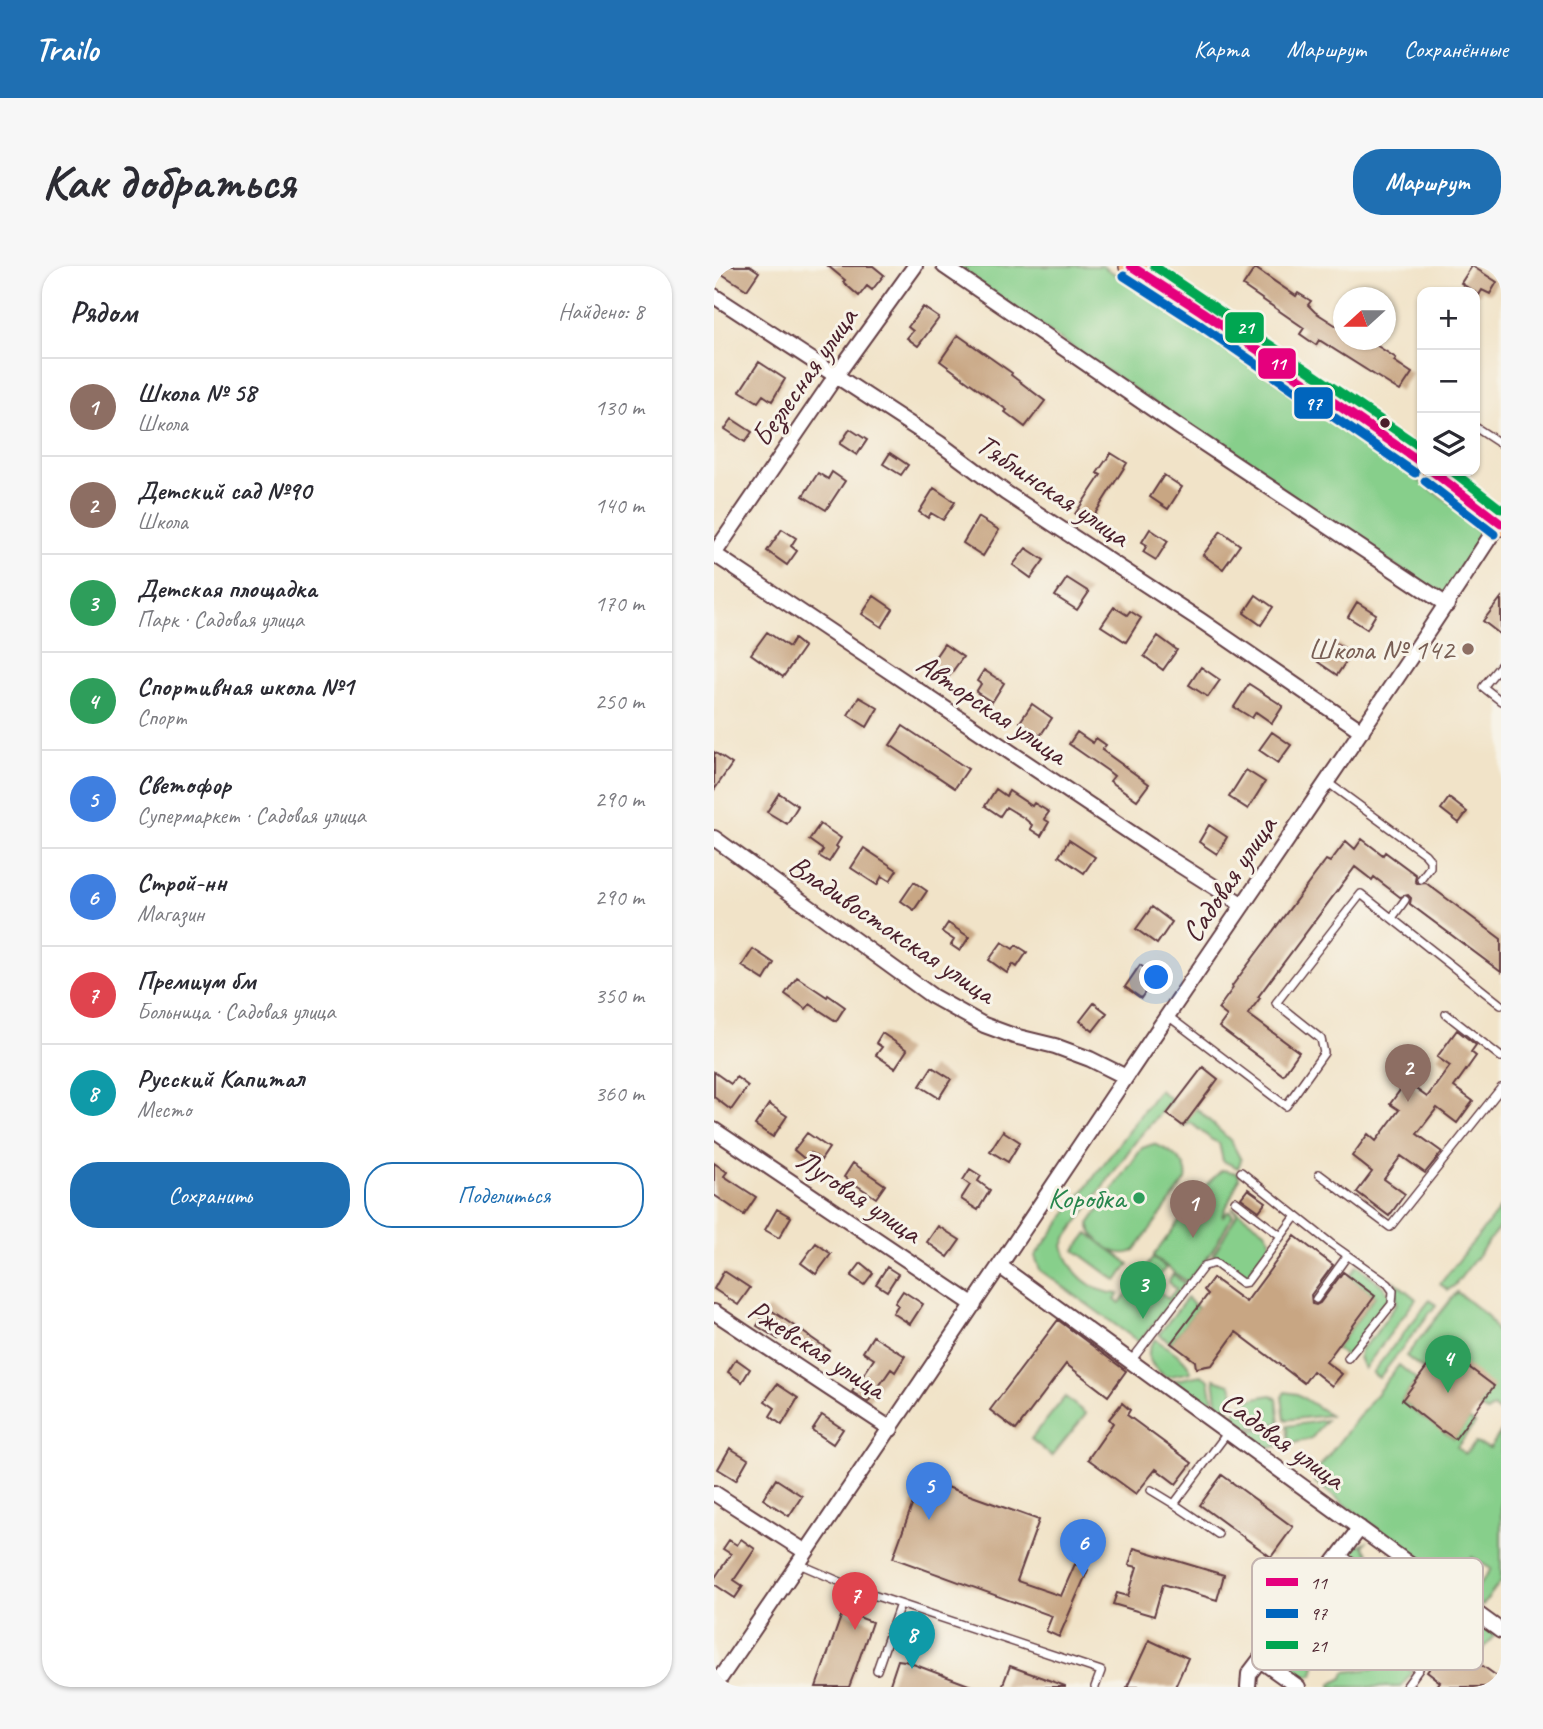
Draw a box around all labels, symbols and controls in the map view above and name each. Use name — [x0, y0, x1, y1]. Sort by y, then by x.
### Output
text: Trailo — [35, 28, 98, 70]
text: Карта — [1194, 34, 1249, 64]
text: Маршрут — [1287, 34, 1366, 64]
text: Сохранённые — [1404, 34, 1508, 64]
button: Маршрут — [1353, 149, 1501, 215]
text: Как добраться — [42, 151, 295, 213]
north arrow — [1333, 287, 1396, 350]
map controls — [1417, 287, 1480, 476]
button: + — [1417, 287, 1480, 350]
text: Рядом — [70, 293, 137, 331]
text: Найдено: 8 — [558, 297, 644, 326]
street label: Безлесная улица — [742, 299, 867, 454]
line badge: 21 — [1224, 311, 1265, 344]
text: 21 — [1236, 316, 1256, 340]
line badge: 11 — [1257, 347, 1297, 380]
button: − — [1417, 350, 1480, 413]
text: 11 — [1268, 352, 1288, 376]
text: Школа № 58 — [137, 376, 256, 409]
line badge: 97 — [1293, 386, 1334, 420]
text: 97 — [1305, 392, 1324, 416]
text: 1 — [88, 393, 98, 422]
text: 130 m — [595, 393, 644, 422]
text: Школа — [137, 409, 188, 438]
button: layers — [1417, 413, 1480, 476]
unlabelled marker — [1378, 416, 1392, 430]
street label: Тяблинская улица — [969, 425, 1138, 556]
text: Детский сад №90 — [137, 474, 311, 507]
text: 2 — [88, 491, 98, 520]
text: 140 m — [595, 491, 644, 520]
text: Школа — [137, 507, 188, 536]
text: Детская площадка — [137, 572, 317, 605]
text: 3 — [88, 589, 98, 618]
text: 170 m — [595, 589, 644, 618]
text: Парк · Садовая улица — [137, 605, 304, 634]
place label: Школа № 142 — [1308, 630, 1456, 668]
marker: Школа № 142 — [1460, 641, 1476, 657]
street label: Авторская улица — [910, 645, 1077, 775]
text: Спортивная школа №1 — [137, 670, 354, 703]
text: 4 — [88, 687, 98, 716]
text: 250 m — [595, 687, 644, 716]
text: Спорт — [137, 703, 187, 732]
text: Светофор — [137, 768, 231, 801]
text: 5 — [88, 785, 98, 814]
text: 290 m — [595, 785, 644, 814]
text: Супермаркет · Садовая улица — [137, 801, 365, 830]
street label: Садовая улица — [1173, 807, 1286, 949]
street label: Владивостокская улица — [781, 846, 1005, 1014]
text: Строй-нн — [137, 866, 226, 899]
text: 6 — [88, 883, 98, 912]
text: 290 m — [595, 883, 644, 912]
text: Магазин — [137, 899, 204, 928]
your location — [1139, 960, 1173, 994]
text: Премиум бм — [137, 964, 256, 997]
text: 7 — [88, 981, 98, 1010]
text: 350 m — [595, 981, 644, 1010]
text: Больница · Садовая улица — [137, 997, 335, 1026]
pin: 2 — [1385, 1044, 1431, 1102]
text: Русский Капитал — [137, 1062, 305, 1095]
text: 8 — [88, 1079, 98, 1108]
text: 360 m — [595, 1079, 644, 1108]
text: Место — [137, 1095, 191, 1124]
street label: Луговая улица — [789, 1140, 930, 1253]
button: Сохранить — [70, 1162, 350, 1228]
button: Поделиться — [364, 1162, 644, 1228]
place label: Коробка — [1048, 1179, 1128, 1217]
pin: 1 — [1170, 1180, 1216, 1238]
marker: Коробка — [1131, 1190, 1147, 1206]
pin: 3 — [1120, 1261, 1166, 1319]
street label: Ржевская улица — [741, 1290, 895, 1409]
pin: 4 — [1425, 1335, 1471, 1393]
street label: Садовая улица — [1214, 1382, 1354, 1499]
pin: 5 — [906, 1462, 952, 1520]
pin: 6 — [1060, 1519, 1106, 1577]
legend — [1252, 1558, 1483, 1670]
text: 11 — [1310, 1571, 1329, 1595]
pin: 7 — [832, 1572, 878, 1630]
text: 97 — [1310, 1602, 1329, 1626]
pin: 8 — [889, 1611, 935, 1669]
text: 21 — [1310, 1634, 1329, 1658]

